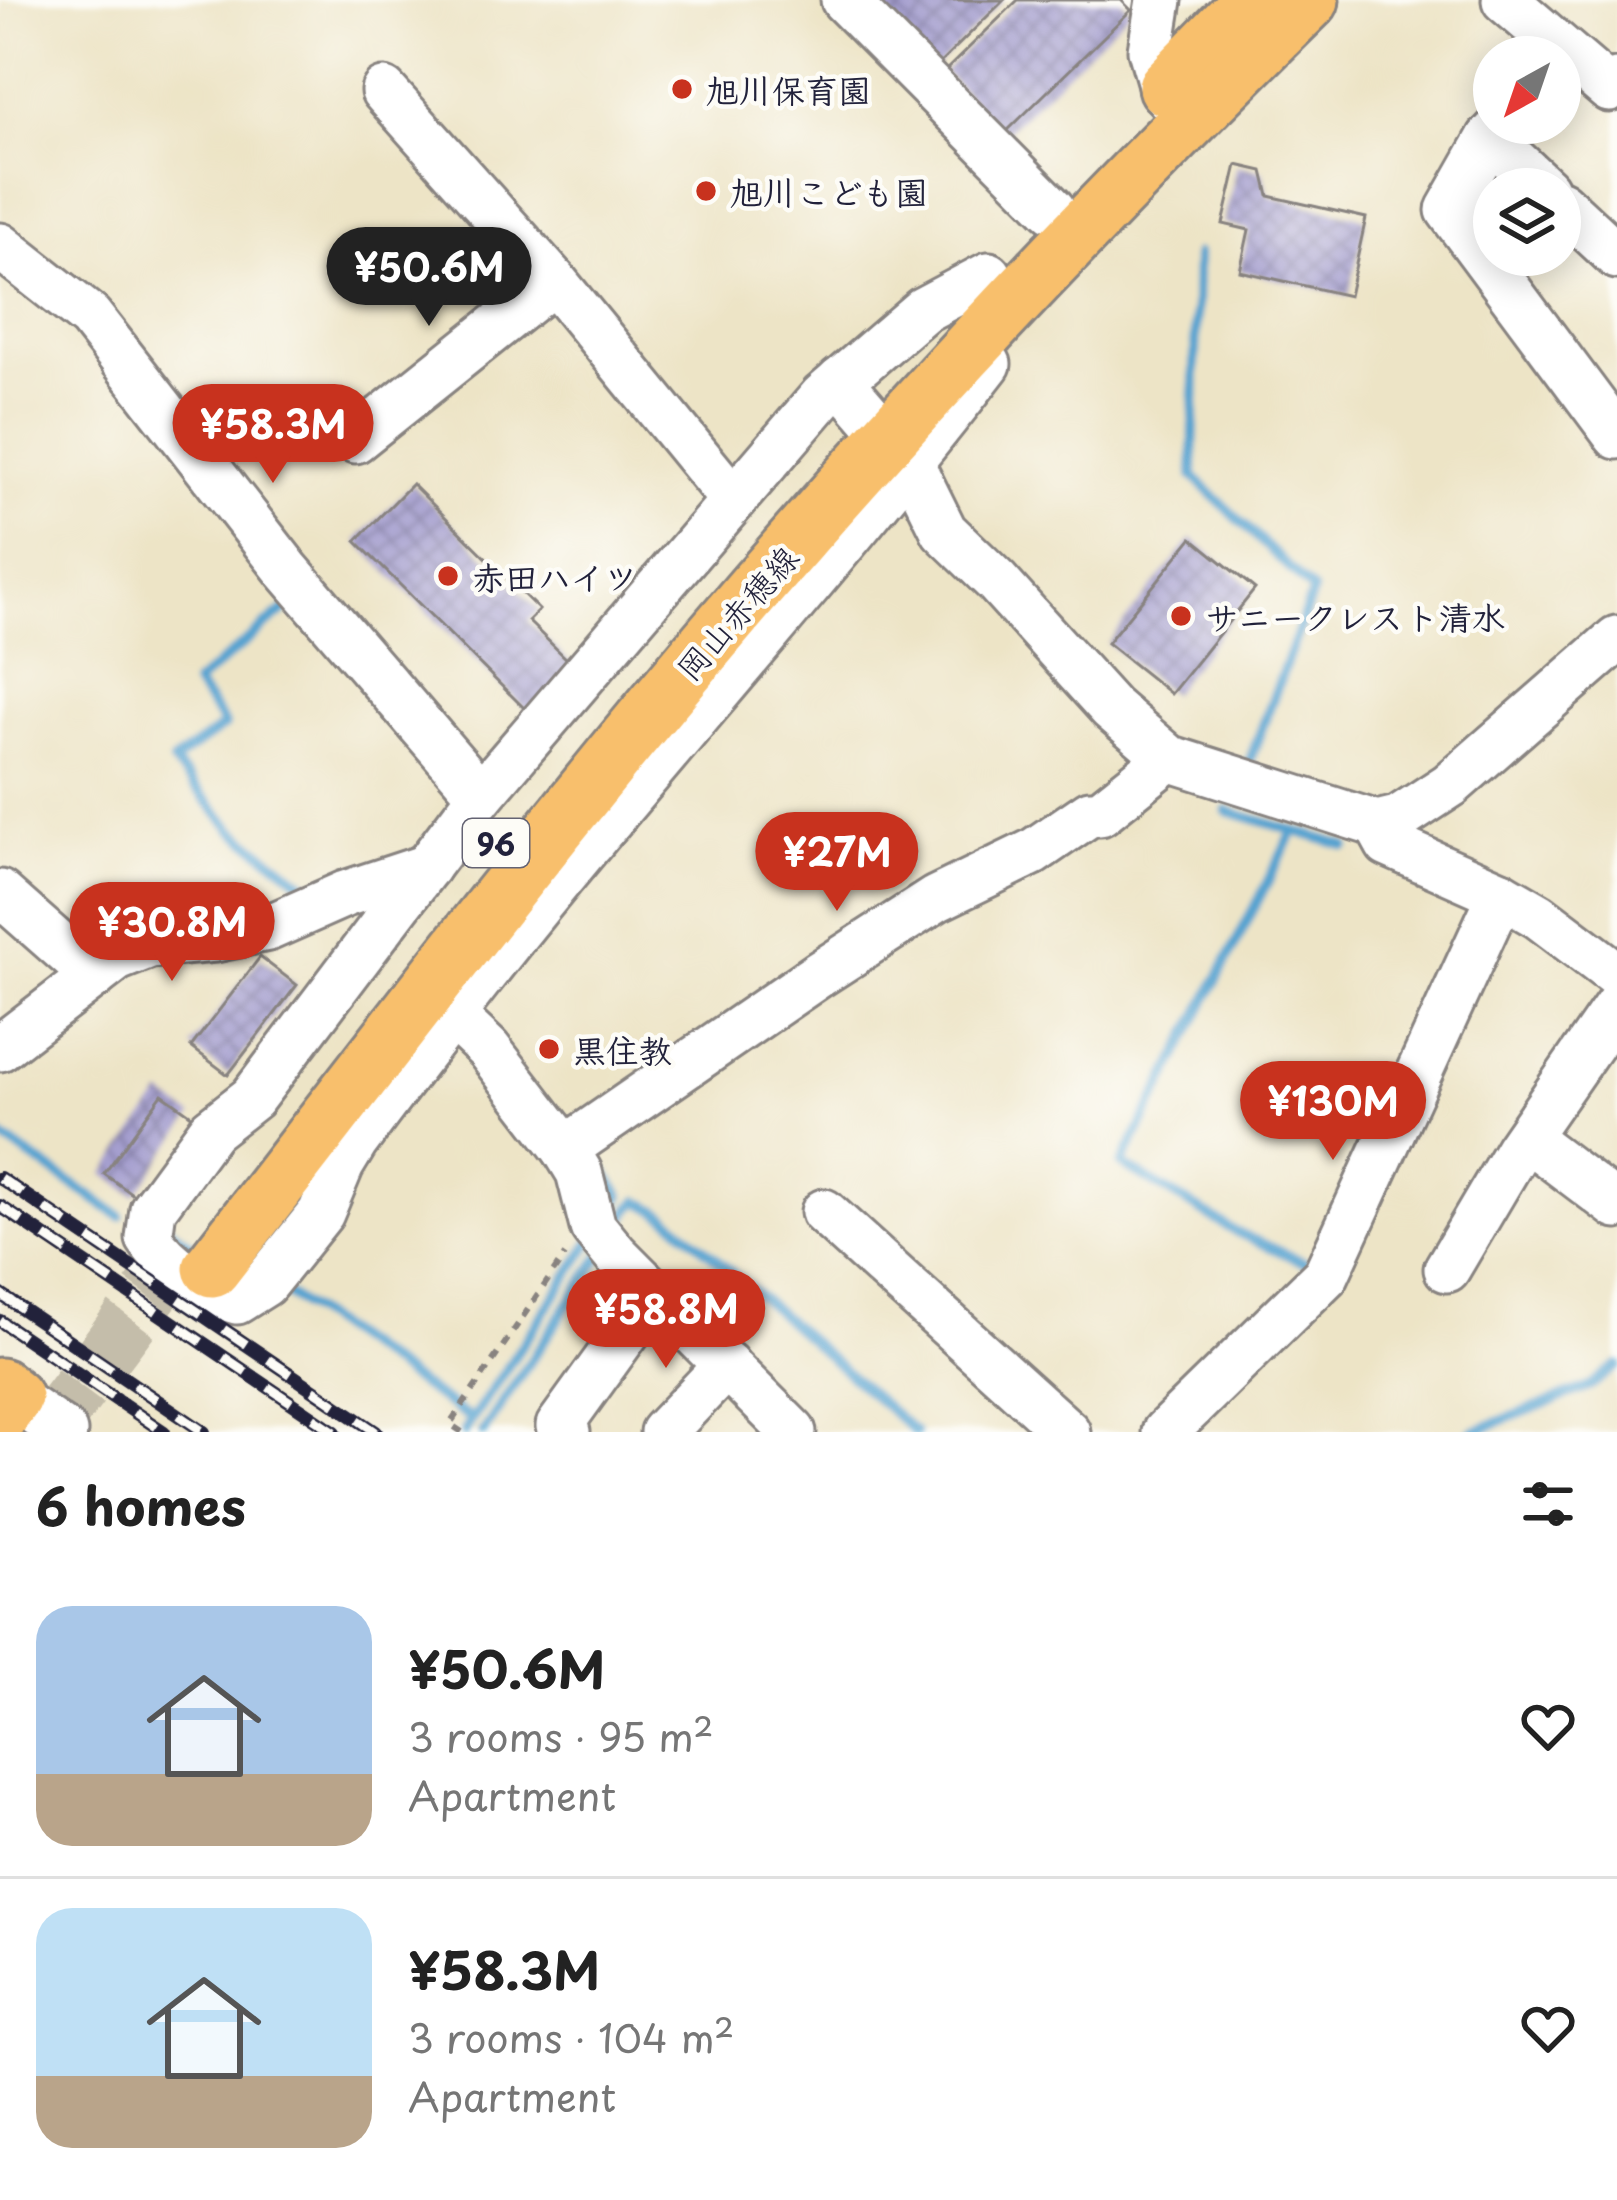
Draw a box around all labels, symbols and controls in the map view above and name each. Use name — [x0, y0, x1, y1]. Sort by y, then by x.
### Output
north arrow — [1473, 36, 1581, 144]
map controls — [1473, 36, 1581, 276]
place label: 旭川保育園 — [706, 64, 871, 114]
marker: 旭川保育園 — [669, 76, 695, 102]
place label: 旭川こども園 — [730, 166, 928, 216]
button: layers — [1473, 168, 1581, 276]
marker: 旭川こども園 — [693, 178, 719, 204]
pin: ¥50.6M — [331, 227, 527, 329]
text: ¥50.6M — [354, 236, 504, 295]
pin: ¥58.3M — [175, 384, 371, 486]
text: ¥58.3M — [200, 393, 346, 452]
street label: 岡山赤穂線 — [663, 533, 809, 691]
place label: 赤田ハイツ — [472, 551, 637, 601]
marker: 赤田ハイツ — [435, 563, 461, 589]
place label: サニークレスト清水 — [1205, 591, 1505, 641]
marker: サニークレスト清水 — [1168, 603, 1194, 629]
pin: ¥27M — [766, 812, 908, 914]
road number: 96 — [463, 819, 529, 867]
text: ¥27M — [782, 821, 892, 880]
pin: ¥30.8M — [74, 882, 270, 984]
text: ¥30.8M — [97, 891, 247, 950]
place label: 黒住教 — [573, 1024, 672, 1074]
marker: 黒住教 — [536, 1036, 562, 1062]
pin: ¥130M — [1249, 1061, 1417, 1163]
text: ¥130M — [1267, 1070, 1399, 1129]
pin: ¥58.8M — [568, 1269, 764, 1371]
text: ¥58.8M — [593, 1278, 739, 1337]
text: 6 homes — [36, 1466, 246, 1543]
icon: filters — [1515, 1471, 1581, 1537]
text: ¥50.6M — [408, 1629, 605, 1706]
icon: home — [132, 1654, 276, 1798]
icon: heart — [1515, 1693, 1581, 1759]
text: 3 rooms · 95 m² — [408, 1706, 714, 1765]
text: Apartment — [408, 1765, 616, 1824]
text: ¥58.3M — [408, 1930, 600, 2007]
icon: home — [132, 1956, 276, 2100]
icon: heart — [1515, 1995, 1581, 2061]
text: 3 rooms · 104 m² — [408, 2007, 734, 2066]
text: Apartment — [408, 2066, 616, 2125]

